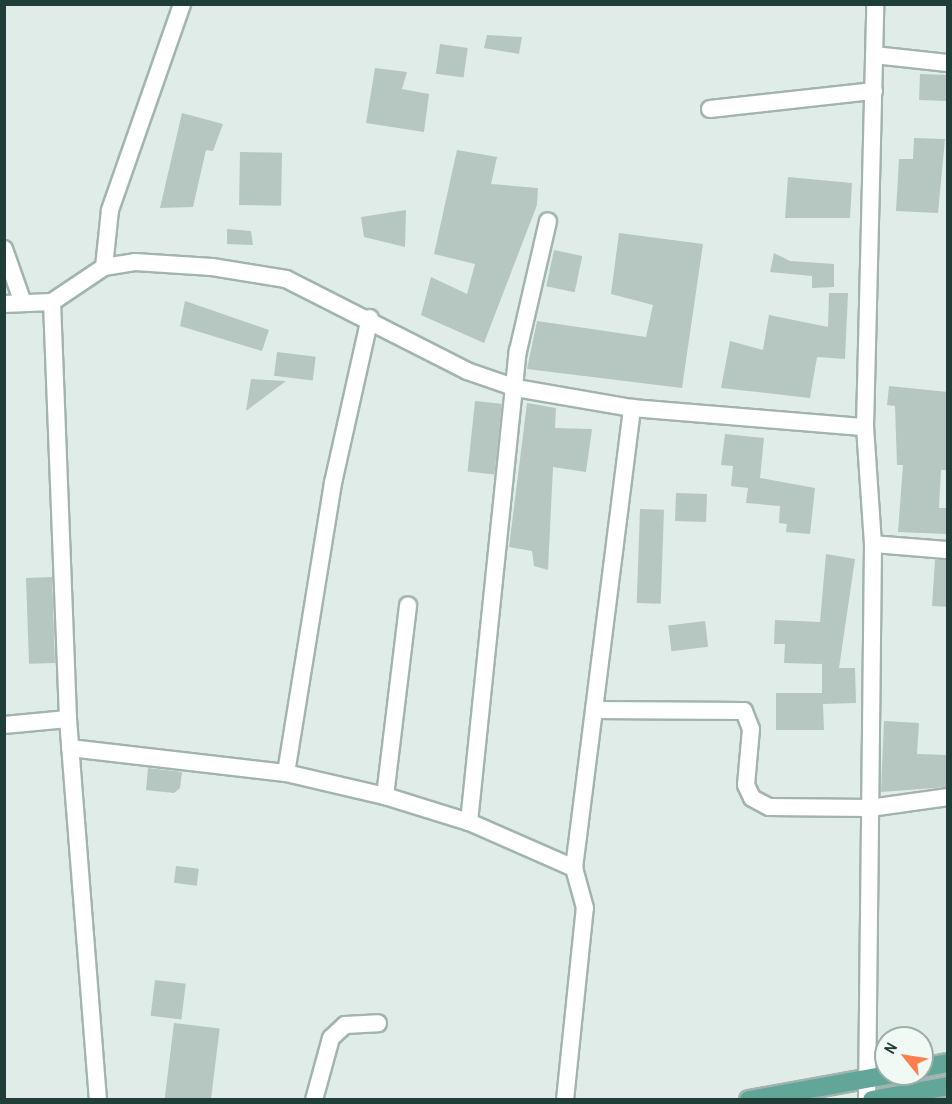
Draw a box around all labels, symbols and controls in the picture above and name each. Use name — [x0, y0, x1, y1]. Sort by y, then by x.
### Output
north arrow — [874, 1026, 934, 1086]
text: N — [878, 1038, 902, 1058]

